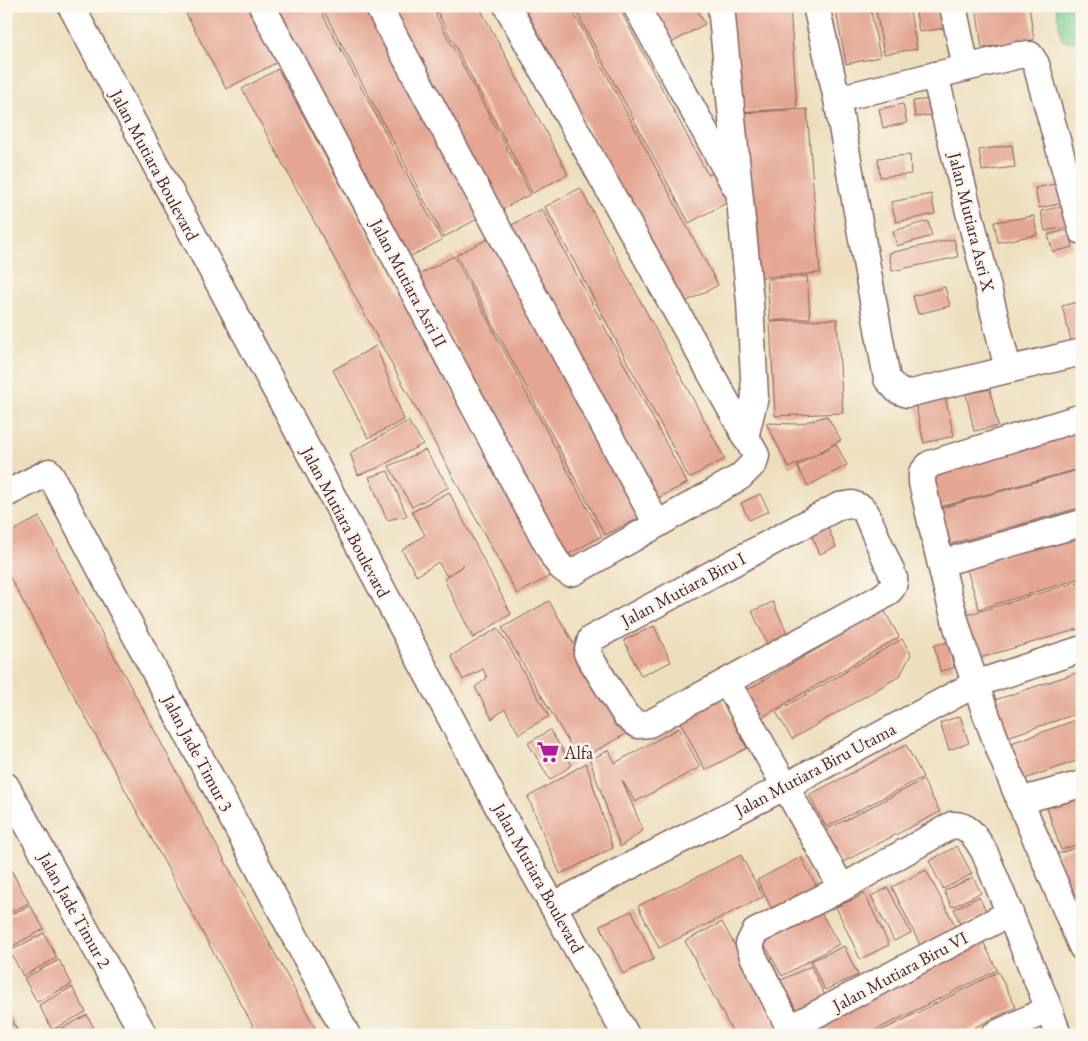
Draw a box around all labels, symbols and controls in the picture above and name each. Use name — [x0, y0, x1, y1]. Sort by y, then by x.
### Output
street label: Jalan Mutiara Boulevard — [105, 84, 205, 245]
street label: Jalan Mutiara Asri X — [943, 148, 1000, 294]
street label: Jalan Mutiara Asri II — [365, 213, 453, 351]
street label: Jalan Mutiara Boulevard — [296, 441, 396, 602]
street label: Jalan Mutiara Biru I — [615, 546, 749, 632]
street label: Jalan Jade Timur 3 — [157, 689, 238, 815]
street label: Jalan Mutiara Biru Utama — [729, 716, 900, 822]
supermarket icon: Alfa — [535, 739, 561, 765]
place label: Alfa — [563, 741, 594, 764]
street label: Jalan Mutiara Boulevard — [487, 797, 590, 958]
street label: Jalan Jade Timur 2 — [33, 846, 117, 972]
street label: Jalan Mutiara Biru VI — [827, 926, 972, 1017]

